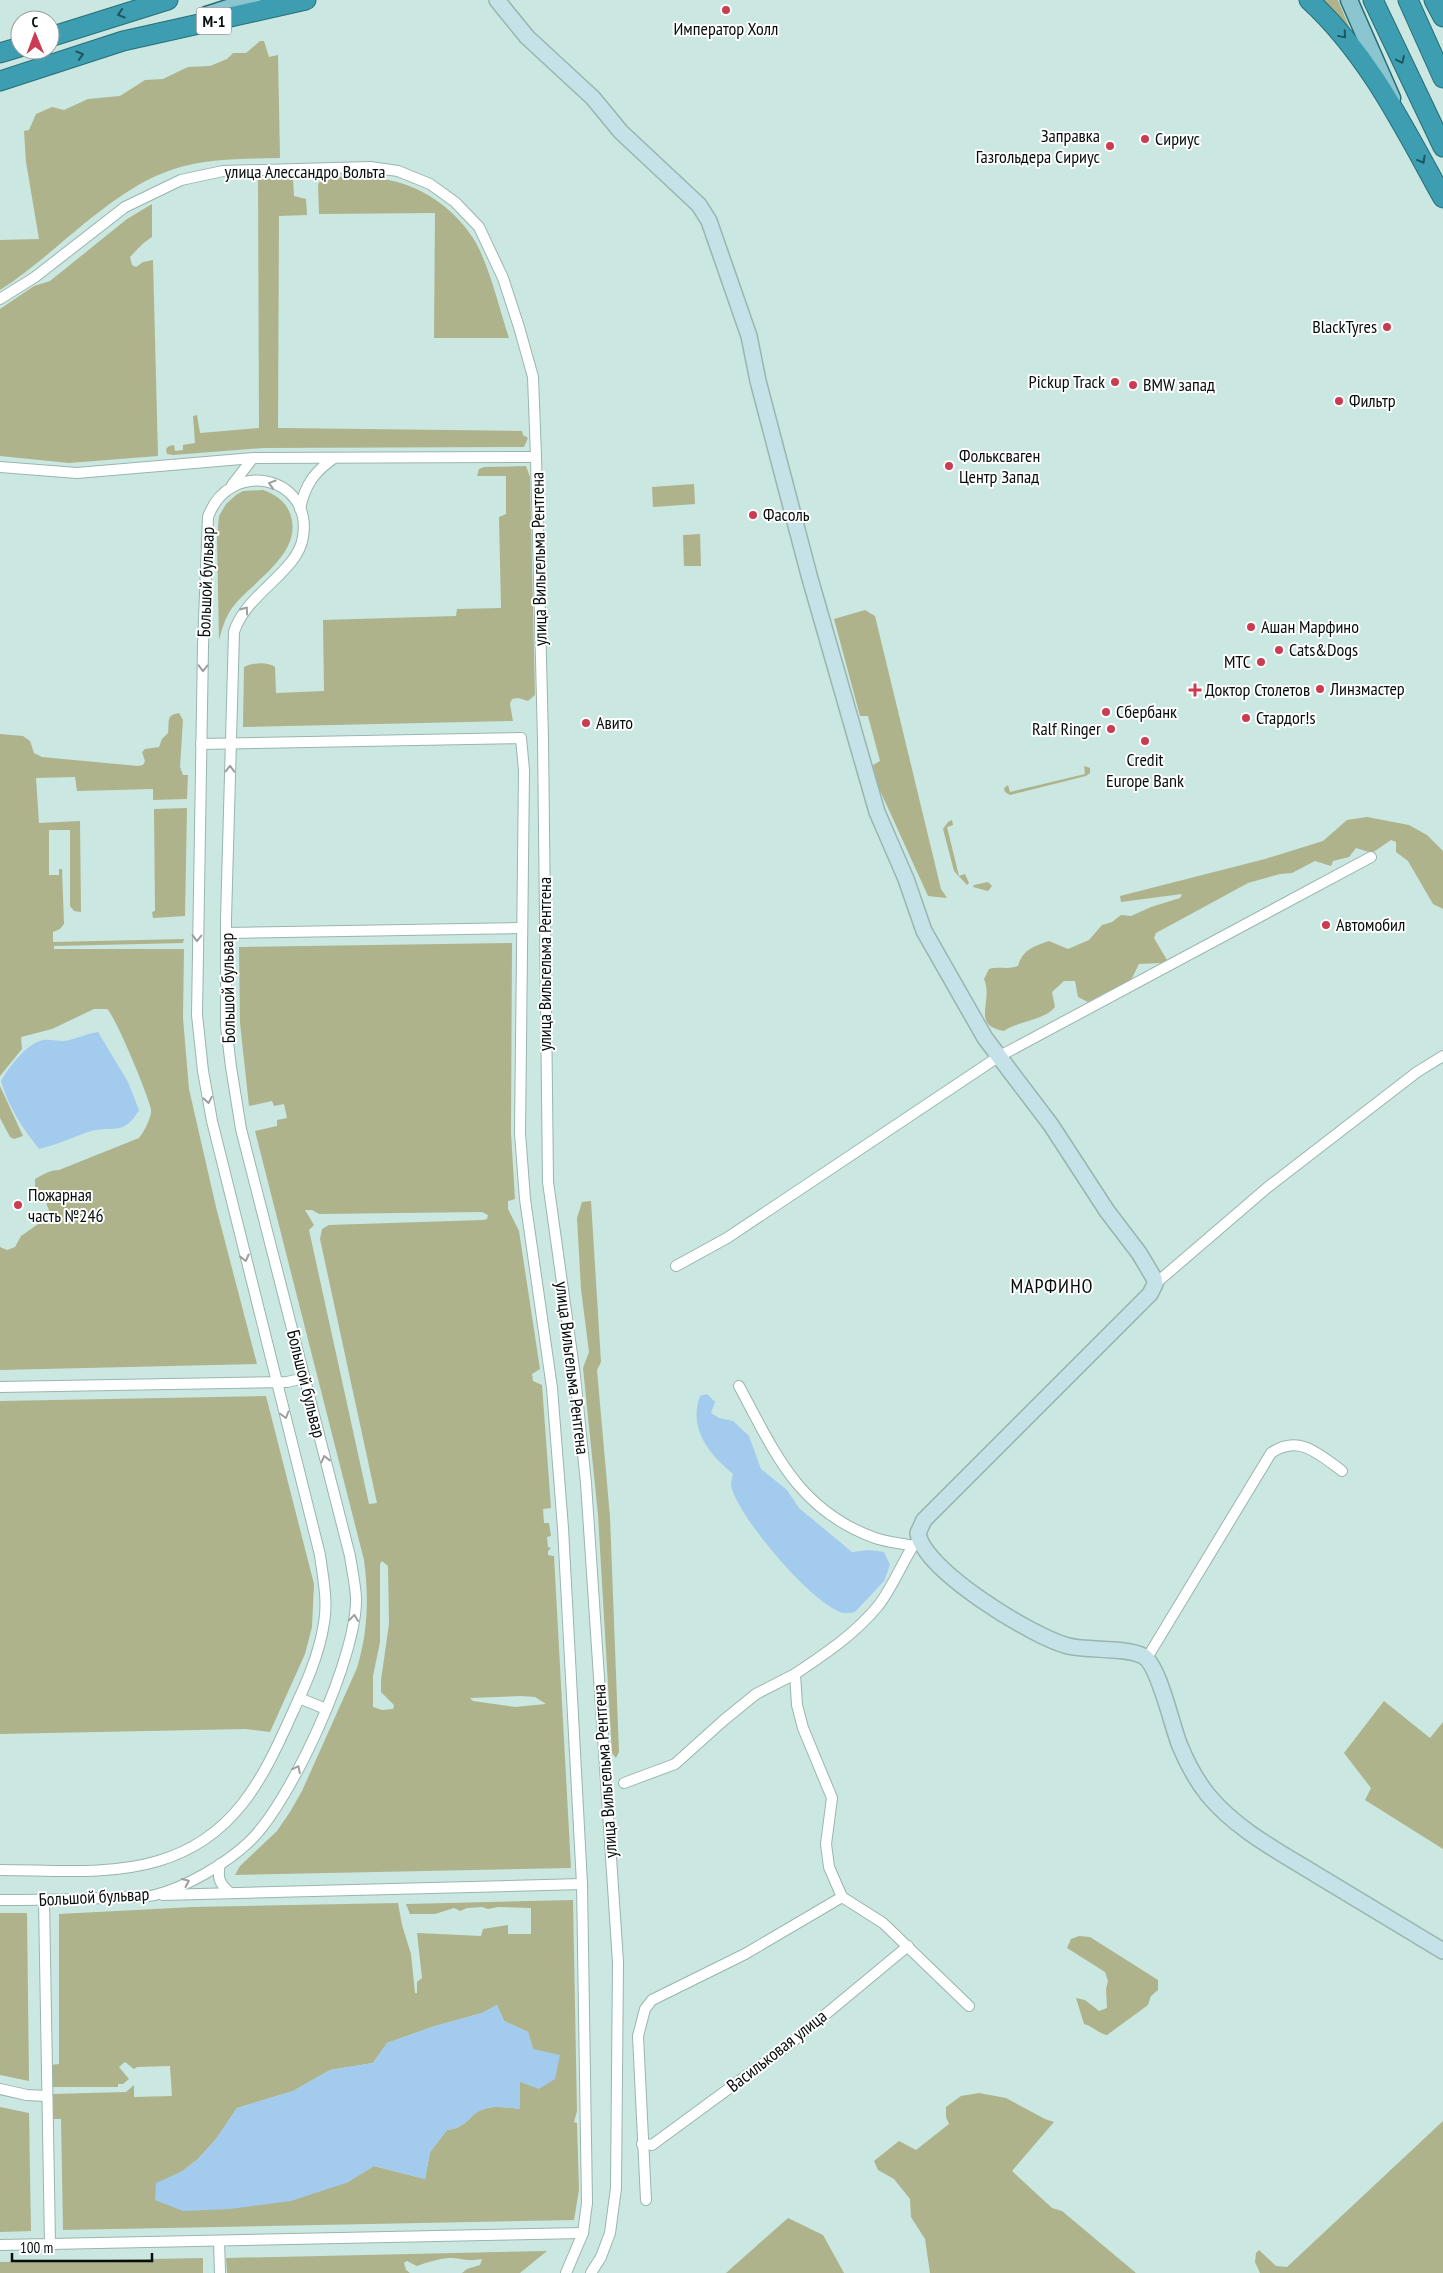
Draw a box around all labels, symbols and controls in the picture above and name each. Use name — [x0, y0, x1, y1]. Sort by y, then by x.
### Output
marker: Император Холл — [720, 4, 732, 16]
road number: М-1 — [196, 8, 232, 34]
one-way arrow — [117, 9, 126, 19]
north arrow — [10, 10, 60, 60]
text: С — [31, 13, 39, 31]
place label: Император Холл — [674, 17, 778, 40]
one-way arrow — [1338, 29, 1347, 38]
one-way arrow — [75, 50, 84, 60]
one-way arrow — [1394, 55, 1405, 64]
place label: Заправка Газгольдера Сириус — [976, 124, 1101, 168]
place label: Сириус — [1155, 127, 1201, 150]
marker: Сириус — [1139, 133, 1151, 145]
marker: Заправка Газгольдера Сириус — [1104, 140, 1116, 152]
one-way arrow — [1416, 154, 1426, 163]
street label: улица Алессандро Вольта — [225, 160, 385, 183]
place label: BlackTyres — [1312, 315, 1377, 338]
marker: BlackTyres — [1381, 321, 1393, 333]
place label: Pickup Track — [1029, 370, 1105, 393]
place label: BMW запад — [1143, 373, 1215, 396]
marker: Pickup Track — [1109, 376, 1121, 388]
marker: BMW запад — [1127, 379, 1139, 391]
place label: Фильтр — [1349, 389, 1396, 412]
marker: Фильтр — [1333, 395, 1345, 407]
place label: Фольксваген Центр Запад — [959, 444, 1040, 488]
marker: Фольксваген Центр Запад — [943, 460, 955, 472]
street label: улица Вильгельма Рентгена — [525, 472, 552, 646]
one-way arrow — [269, 480, 277, 490]
place label: Фасоль — [763, 503, 810, 526]
marker: Фасоль — [747, 509, 759, 521]
street label: Большой бульвар — [192, 526, 219, 638]
one-way arrow — [239, 607, 247, 616]
place label: Ашан Марфино — [1261, 615, 1359, 638]
marker: Ашан Марфино — [1245, 621, 1257, 633]
place label: Cats&Dogs — [1289, 638, 1358, 661]
marker: Cats&Dogs — [1273, 644, 1285, 656]
place label: МТС — [1224, 650, 1251, 673]
marker: МТС — [1255, 656, 1267, 668]
one-way arrow — [198, 664, 208, 672]
place label: Линзмастер — [1329, 677, 1405, 700]
place label: Доктор Столетов — [1205, 678, 1310, 701]
marker: Линзмастер — [1314, 683, 1326, 695]
marker: Доктор Столетов — [1189, 684, 1201, 696]
place label: Сбербанк — [1116, 700, 1177, 723]
marker: Сбербанк — [1100, 706, 1112, 718]
place label: Стардог!s — [1256, 706, 1316, 729]
place label: Авито — [596, 711, 633, 734]
marker: Стардог!s — [1240, 712, 1252, 724]
marker: Авито — [580, 717, 592, 729]
place label: Ralf Ringer — [1032, 717, 1101, 740]
marker: Ralf Ringer — [1105, 723, 1117, 735]
marker: Credit Europe Bank — [1139, 735, 1151, 747]
place label: Credit Europe Bank — [1106, 748, 1184, 792]
one-way arrow — [225, 765, 235, 772]
street label: улица Вильгельма Рентгена — [533, 877, 556, 1051]
place label: Автомобил — [1336, 913, 1405, 936]
marker: Автомобил — [1320, 919, 1332, 931]
street label: Большой бульвар — [215, 932, 240, 1044]
one-way arrow — [192, 934, 202, 942]
one-way arrow — [202, 1095, 212, 1104]
place label: Пожарная часть №246 — [28, 1183, 104, 1227]
marker: Пожарная часть №246 — [12, 1199, 24, 1211]
one-way arrow — [239, 1253, 250, 1262]
district label: МАРФИНО — [1010, 1273, 1094, 1299]
street label: улица Вильгельма Рентгена — [550, 1280, 595, 1456]
street label: Большой бульвар — [282, 1327, 331, 1440]
one-way arrow — [279, 1411, 290, 1420]
one-way arrow — [321, 1456, 331, 1464]
one-way arrow — [348, 1614, 358, 1622]
street label: улица Вильгельма Рентгена — [587, 1683, 622, 1859]
one-way arrow — [291, 1765, 301, 1774]
one-way arrow — [181, 1877, 190, 1888]
street label: Большой бульвар — [38, 1882, 150, 1911]
street label: Васильковая улица — [722, 2004, 831, 2097]
scale bar — [12, 2230, 152, 2262]
text: 100 m — [20, 2238, 53, 2257]

